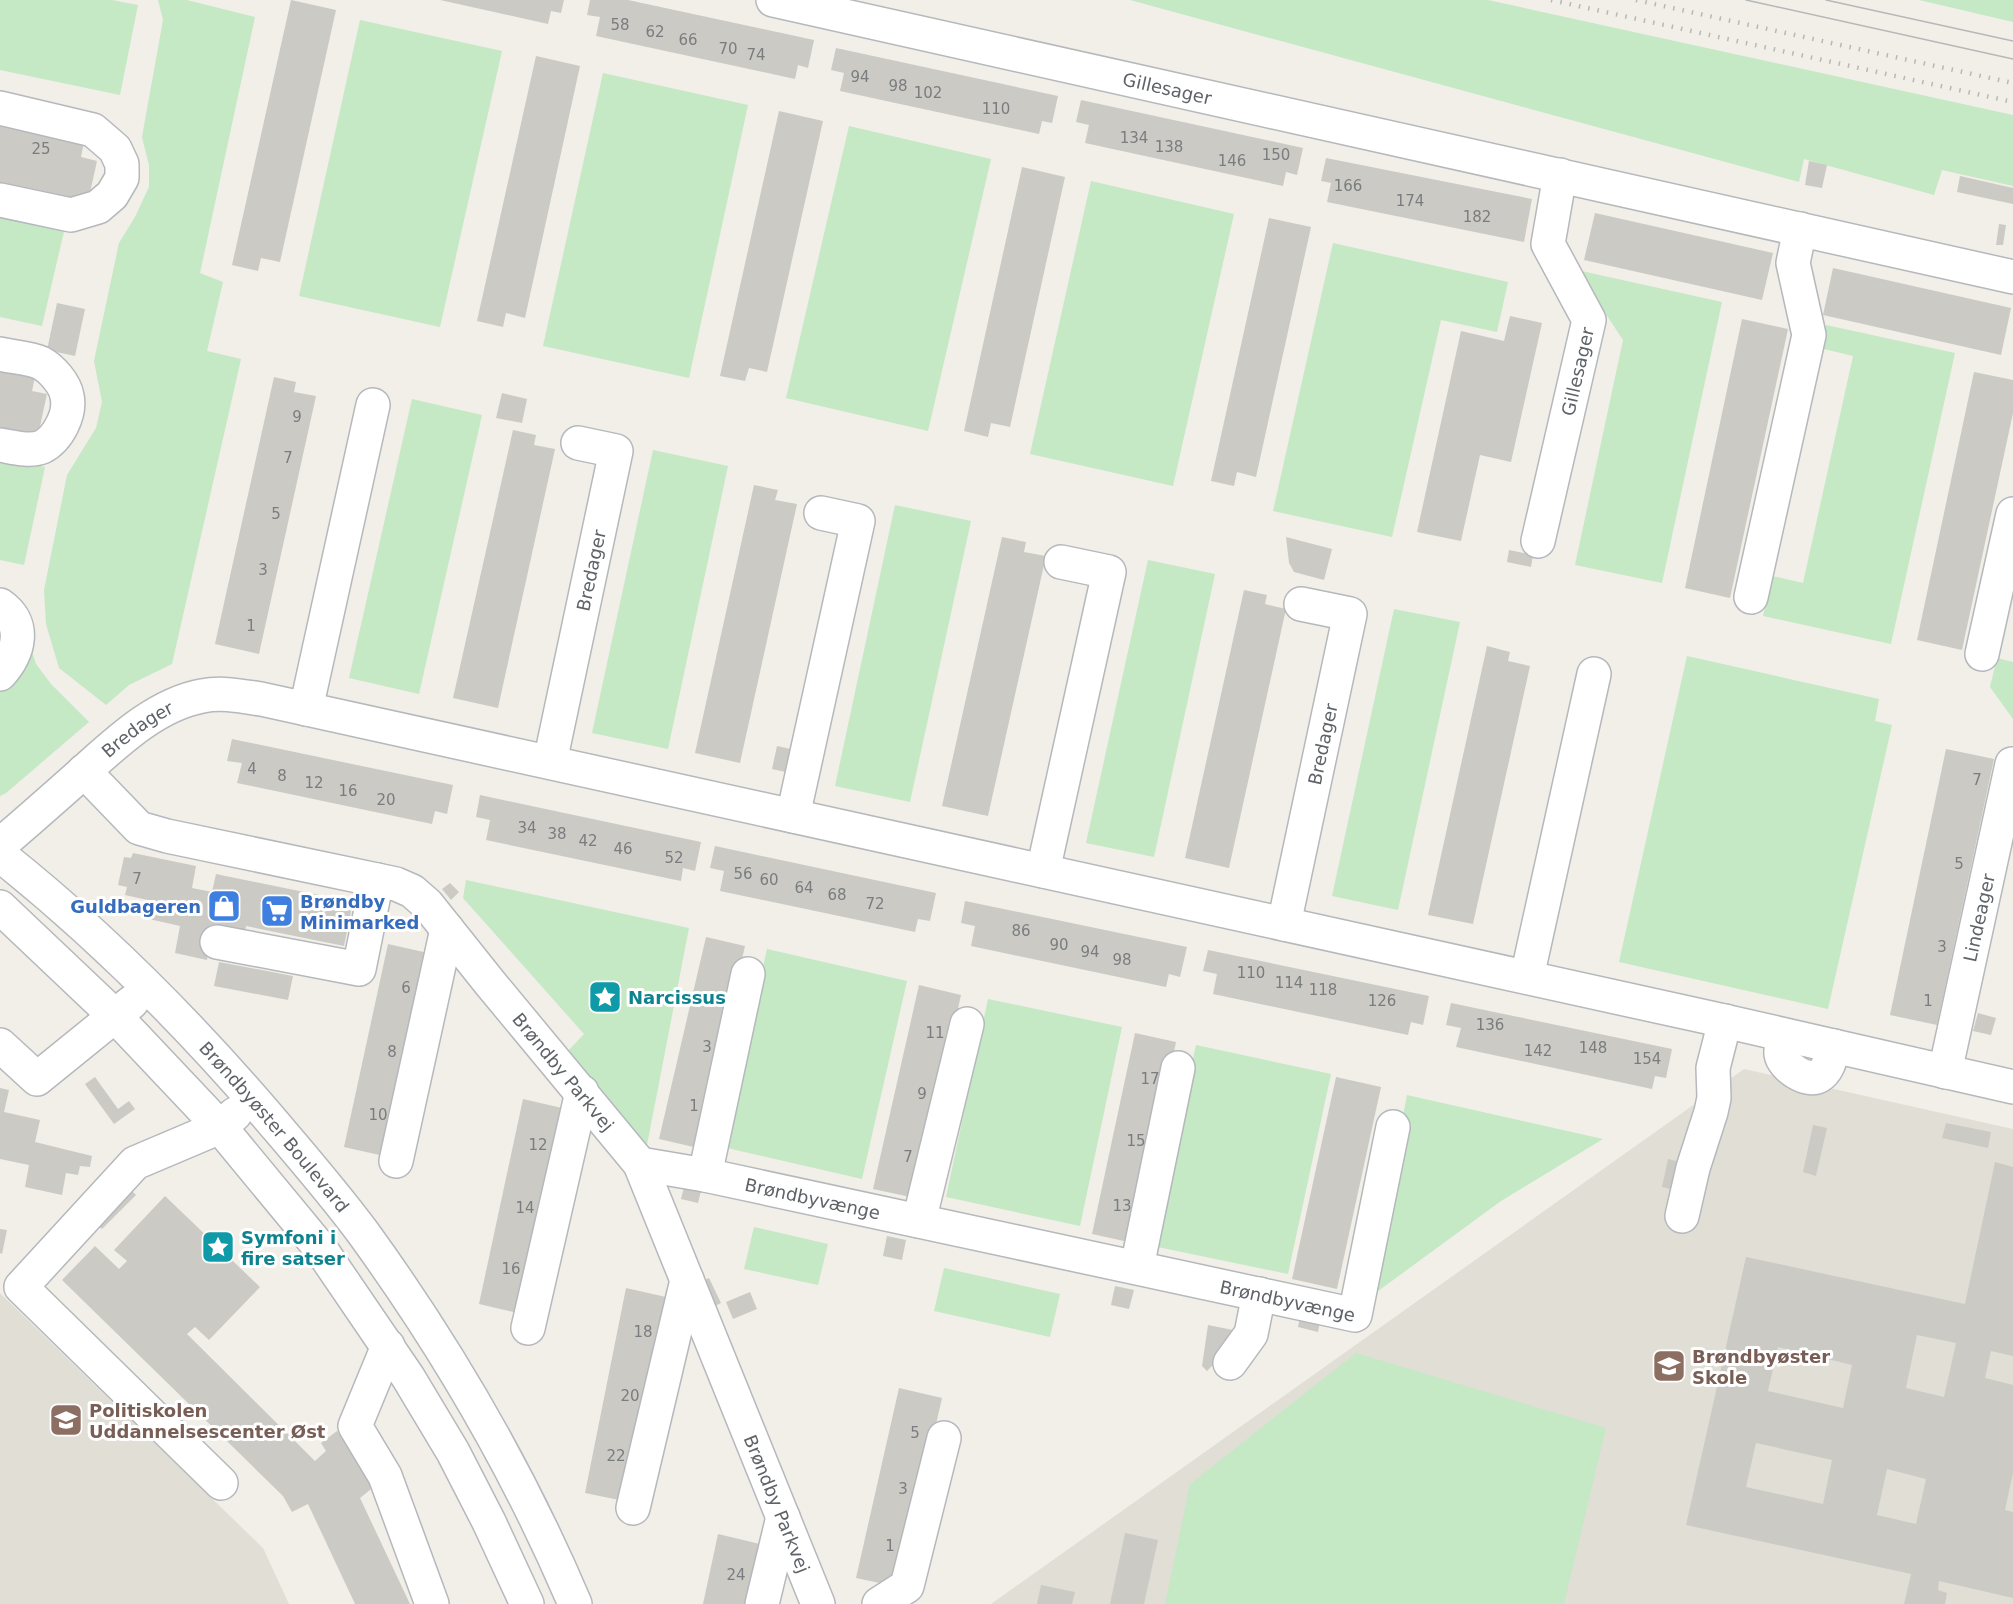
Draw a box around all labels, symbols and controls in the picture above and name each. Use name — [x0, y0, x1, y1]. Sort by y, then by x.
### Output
house number: 58 — [610, 16, 630, 34]
house number: 62 — [645, 23, 665, 41]
house number: 66 — [678, 31, 698, 49]
house number: 70 — [718, 40, 738, 58]
house number: 74 — [746, 46, 766, 64]
house number: 94 — [850, 68, 870, 86]
street label: Gillesager — [1121, 68, 1214, 108]
house number: 98 — [888, 77, 908, 95]
house number: 102 — [914, 84, 942, 102]
house number: 110 — [982, 100, 1010, 118]
house number: 134 — [1120, 129, 1148, 147]
house number: 138 — [1155, 138, 1183, 156]
house number: 25 — [31, 140, 51, 158]
house number: 150 — [1262, 146, 1290, 164]
house number: 146 — [1218, 152, 1246, 170]
house number: 166 — [1334, 177, 1362, 195]
house number: 174 — [1396, 192, 1424, 210]
house number: 182 — [1463, 208, 1491, 226]
street label: Gillesager — [1557, 324, 1598, 418]
house number: 9 — [292, 408, 302, 426]
house number: 7 — [283, 449, 293, 467]
house number: 5 — [271, 505, 281, 523]
street label: Bredager — [572, 527, 610, 613]
house number: 3 — [258, 561, 268, 579]
house number: 1 — [246, 617, 256, 635]
street label: Bredager — [97, 696, 177, 761]
street label: Bredager — [1303, 701, 1341, 787]
house number: 4 — [247, 760, 257, 778]
house number: 8 — [277, 767, 287, 785]
house number: 7 — [1972, 771, 1982, 789]
house number: 12 — [304, 774, 324, 792]
house number: 16 — [338, 782, 358, 800]
house number: 20 — [376, 791, 396, 809]
house number: 34 — [517, 819, 537, 837]
house number: 38 — [547, 825, 567, 843]
house number: 42 — [578, 832, 598, 850]
house number: 46 — [613, 840, 633, 858]
house number: 52 — [664, 849, 684, 867]
house number: 5 — [1954, 855, 1964, 873]
house number: 56 — [733, 865, 753, 883]
house number: 7 — [132, 870, 142, 888]
house number: 60 — [759, 871, 779, 889]
street label: Lindeager — [1959, 871, 1999, 964]
house number: 64 — [794, 879, 814, 897]
house number: 68 — [827, 886, 847, 904]
shop icon: Guldbageren — [206, 888, 242, 924]
place label: Brøndby Minimarked — [300, 891, 419, 933]
supermarket icon: Brøndby Minimarked — [259, 893, 295, 929]
house number: 72 — [865, 895, 885, 913]
place label: Guldbageren — [70, 896, 201, 917]
house number: 86 — [1011, 922, 1031, 940]
house number: 90 — [1049, 936, 1069, 954]
house number: 3 — [1937, 938, 1947, 956]
house number: 94 — [1080, 943, 1100, 961]
house number: 98 — [1112, 951, 1132, 969]
house number: 110 — [1237, 964, 1265, 982]
house number: 114 — [1275, 974, 1303, 992]
house number: 6 — [401, 979, 411, 997]
place icon: Narcissus — [587, 979, 623, 1015]
house number: 118 — [1309, 981, 1337, 999]
place label: Narcissus — [628, 987, 726, 1008]
house number: 126 — [1368, 992, 1396, 1010]
house number: 1 — [1923, 992, 1933, 1010]
street label: Brøndby Parkvej — [509, 1008, 619, 1135]
house number: 136 — [1476, 1016, 1504, 1034]
house number: 11 — [925, 1024, 945, 1042]
street label: Brøndbyøster Boulevard — [195, 1037, 354, 1216]
house number: 3 — [702, 1038, 712, 1056]
house number: 148 — [1579, 1039, 1607, 1057]
house number: 142 — [1524, 1042, 1552, 1060]
house number: 8 — [387, 1043, 397, 1061]
house number: 154 — [1633, 1050, 1661, 1068]
house number: 17 — [1140, 1070, 1160, 1088]
house number: 9 — [917, 1085, 927, 1103]
house number: 1 — [689, 1097, 699, 1115]
house number: 10 — [368, 1106, 388, 1124]
house number: 15 — [1126, 1132, 1146, 1150]
house number: 12 — [528, 1136, 548, 1154]
house number: 7 — [903, 1148, 913, 1166]
street label: Brøndbyvænge — [743, 1173, 882, 1223]
house number: 13 — [1112, 1197, 1132, 1215]
house number: 14 — [515, 1199, 535, 1217]
place label: Symfoni i fire satser — [241, 1227, 345, 1269]
place icon: Symfoni i fire satser — [200, 1229, 236, 1265]
house number: 16 — [501, 1260, 521, 1278]
street label: Brøndbyvænge — [1218, 1276, 1357, 1325]
house number: 18 — [633, 1323, 653, 1341]
place label: Brøndbyøster Skole — [1692, 1346, 1830, 1388]
school or university icon: Brøndbyøster Skole — [1651, 1348, 1687, 1384]
house number: 20 — [620, 1387, 640, 1405]
place label: Politiskolen Uddannelsescenter Øst — [89, 1400, 326, 1442]
school or university icon: Politiskolen Uddannelsescenter Øst — [48, 1402, 84, 1438]
house number: 5 — [910, 1424, 920, 1442]
street label: Brøndby Parkvej — [740, 1431, 815, 1576]
house number: 22 — [606, 1447, 626, 1465]
house number: 3 — [898, 1480, 908, 1498]
house number: 1 — [885, 1537, 895, 1555]
house number: 24 — [726, 1566, 746, 1584]

